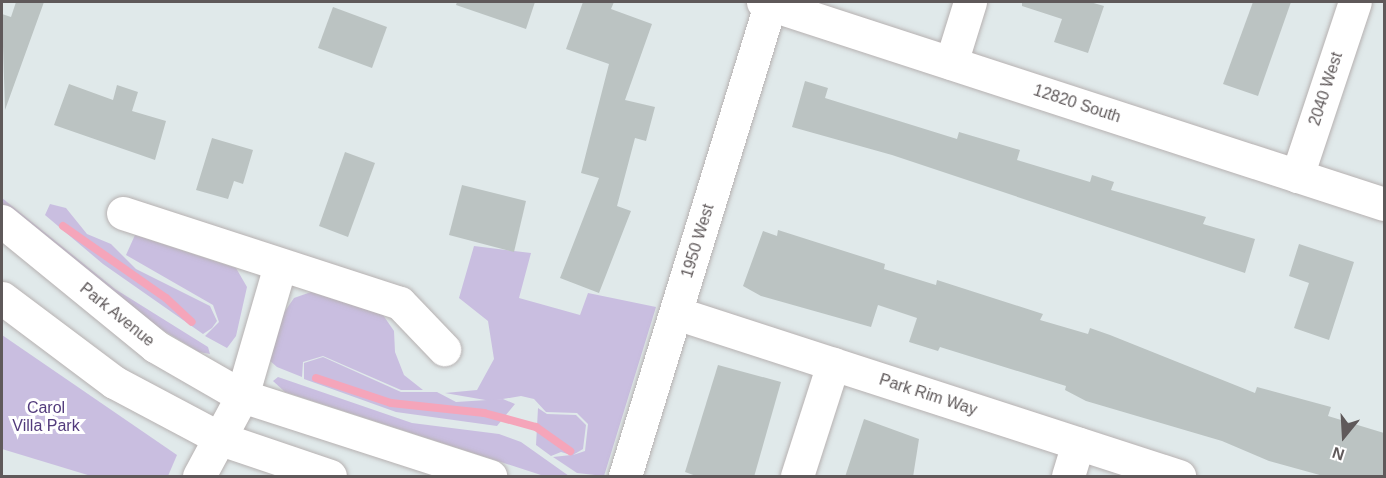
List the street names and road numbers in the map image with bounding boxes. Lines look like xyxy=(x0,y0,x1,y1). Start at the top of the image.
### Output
street label: 2040 West xyxy=(1305,50,1347,128)
street label: 12820 South xyxy=(1031,81,1123,127)
street label: 1950 West xyxy=(678,202,718,280)
street label: Park Avenue xyxy=(75,279,159,351)
street label: Park Rim Way xyxy=(877,370,979,420)

